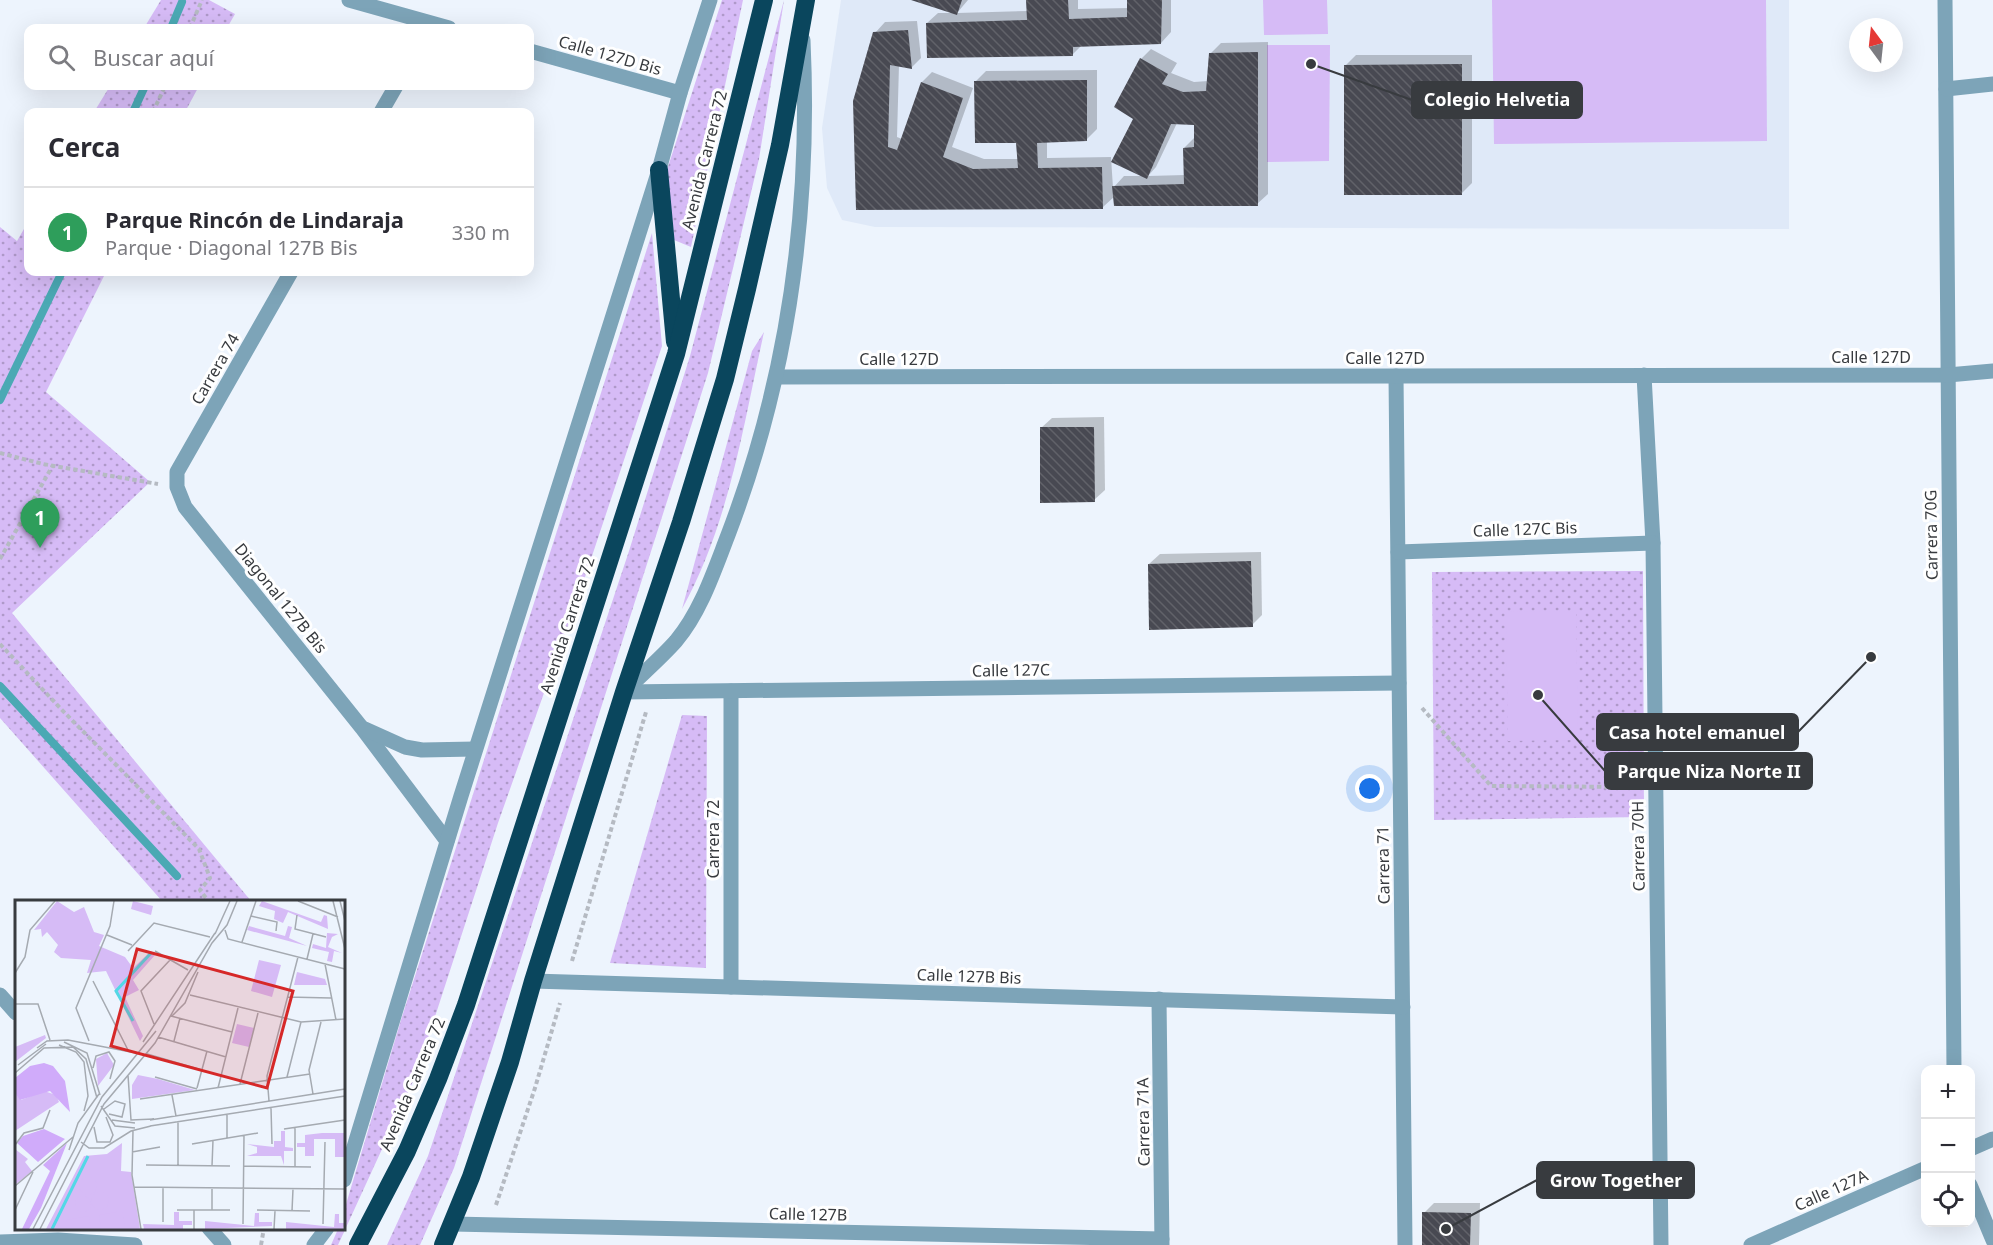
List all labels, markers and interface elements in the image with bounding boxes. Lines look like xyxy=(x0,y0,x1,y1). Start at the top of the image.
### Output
north arrow xyxy=(1849,18,1903,72)
search box xyxy=(24,24,534,90)
street label: Calle 127D Bis xyxy=(556,30,664,80)
icon: search xyxy=(45,41,78,74)
text: Buscar aquí xyxy=(93,42,214,72)
callout: Colegio Helvetia xyxy=(1412,82,1582,118)
text: Colegio Helvetia xyxy=(1424,87,1570,111)
street label: Avenida Carrera 72 xyxy=(676,88,732,232)
text: Cerca xyxy=(48,129,120,165)
text: Parque Rincón de Lindaraja xyxy=(105,204,404,234)
text: 1 xyxy=(62,219,73,246)
text: 330 m xyxy=(452,219,510,246)
text: Parque · Diagonal 127B Bis xyxy=(105,234,357,261)
street label: Carrera 74 xyxy=(186,329,244,409)
street label: Calle 127D xyxy=(1831,346,1911,368)
street label: Calle 127D xyxy=(1345,347,1425,369)
street label: Calle 127D xyxy=(859,348,939,370)
street label: Carrera 70G xyxy=(1919,490,1943,580)
pin: 1 xyxy=(20,498,60,548)
street label: Calle 127C Bis xyxy=(1472,516,1578,542)
street label: Diagonal 127B Bis xyxy=(230,538,332,658)
street label: Avenida Carrera 72 xyxy=(534,554,600,696)
street label: Calle 127C xyxy=(972,658,1050,682)
callout: Casa hotel emanuel xyxy=(1597,714,1798,750)
text: Casa hotel emanuel xyxy=(1609,720,1785,744)
callout: Parque Niza Norte II xyxy=(1605,753,1812,789)
text: Parque Niza Norte II xyxy=(1617,759,1801,783)
your location xyxy=(1355,774,1384,803)
street label: Carrera 72 xyxy=(702,800,724,878)
street label: Carrera 70H xyxy=(1626,801,1650,891)
street label: Carrera 71 xyxy=(1371,825,1395,905)
inset map xyxy=(15,900,345,1230)
street label: Calle 127B Bis xyxy=(916,963,1022,989)
street label: Avenida Carrera 72 xyxy=(374,1014,450,1154)
map controls xyxy=(1921,1065,1975,1227)
button: + xyxy=(1921,1065,1975,1119)
street label: Carrera 71A xyxy=(1131,1077,1155,1167)
button: − xyxy=(1921,1119,1975,1173)
callout: Grow Together xyxy=(1537,1162,1694,1198)
street label: Calle 127A xyxy=(1791,1164,1872,1216)
text: Grow Together xyxy=(1550,1168,1682,1192)
button: locate xyxy=(1921,1173,1975,1227)
street label: Calle 127B xyxy=(769,1202,847,1226)

